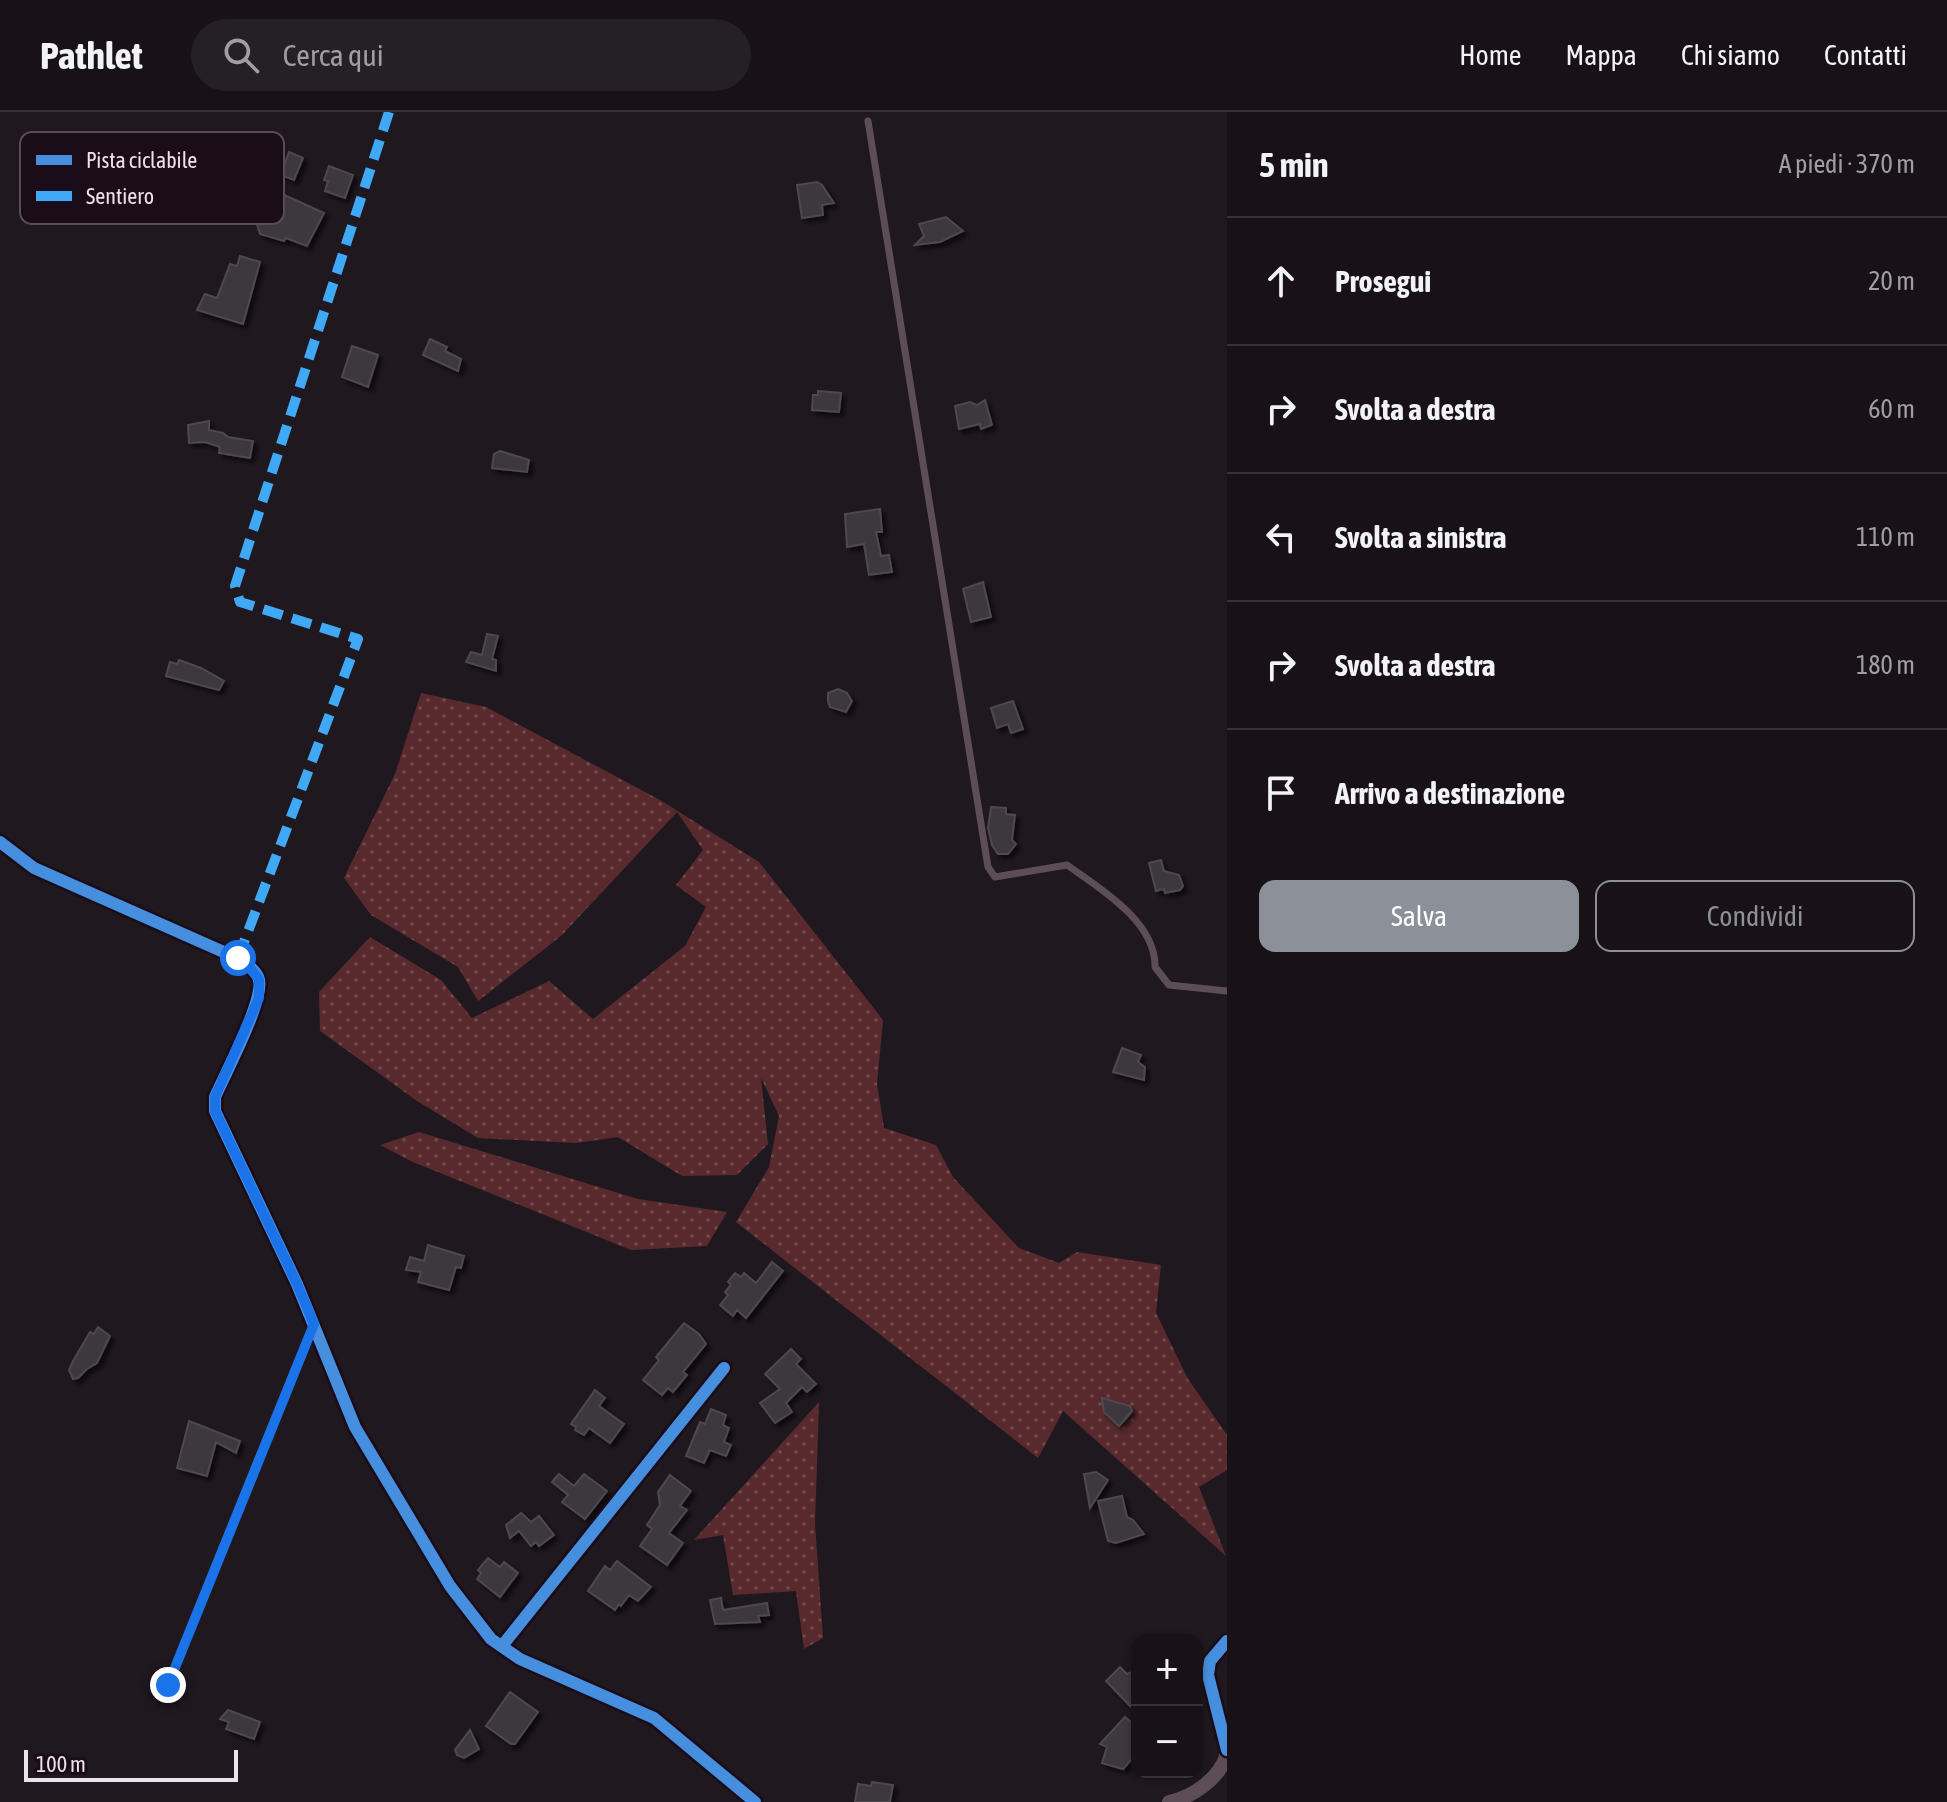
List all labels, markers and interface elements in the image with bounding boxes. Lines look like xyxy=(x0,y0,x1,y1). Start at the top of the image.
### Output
search box xyxy=(191,19,751,91)
icon: search xyxy=(219,33,263,77)
text: Pathlet xyxy=(40,34,143,77)
text: Cerca qui xyxy=(283,38,384,72)
text: Home xyxy=(1459,39,1522,71)
text: Mappa xyxy=(1566,39,1637,71)
text: Chi siamo xyxy=(1681,39,1780,71)
text: Contatti xyxy=(1824,39,1907,71)
legend xyxy=(20,132,284,224)
text: 5 min xyxy=(1259,145,1328,184)
text: Pista ciclabile xyxy=(86,147,197,173)
text: A piedi · 370 m xyxy=(1779,149,1915,179)
text: Sentiero xyxy=(86,183,154,209)
icon: ahead xyxy=(1259,259,1303,303)
text: Prosegui xyxy=(1335,264,1431,298)
text: 20 m xyxy=(1868,266,1915,296)
icon: right xyxy=(1259,387,1303,431)
text: Svolta a destra xyxy=(1335,392,1495,426)
text: 60 m xyxy=(1868,394,1915,424)
icon: left xyxy=(1259,515,1303,559)
text: Svolta a sinistra xyxy=(1335,520,1507,554)
text: 110 m xyxy=(1856,522,1915,552)
icon: right xyxy=(1259,643,1303,687)
text: Svolta a destra xyxy=(1335,648,1495,682)
text: 180 m xyxy=(1856,650,1915,680)
icon: arrive xyxy=(1259,771,1303,815)
text: Arrivo a destinazione xyxy=(1335,776,1565,810)
button: Salva xyxy=(1259,880,1579,952)
button: Condividi xyxy=(1595,880,1915,952)
route start xyxy=(220,940,256,976)
map controls xyxy=(1131,1634,1203,1778)
button: + xyxy=(1131,1634,1203,1706)
route end xyxy=(150,1667,186,1703)
button: − xyxy=(1131,1706,1203,1778)
scale bar xyxy=(24,1746,238,1782)
text: 100 m xyxy=(36,1751,86,1777)

